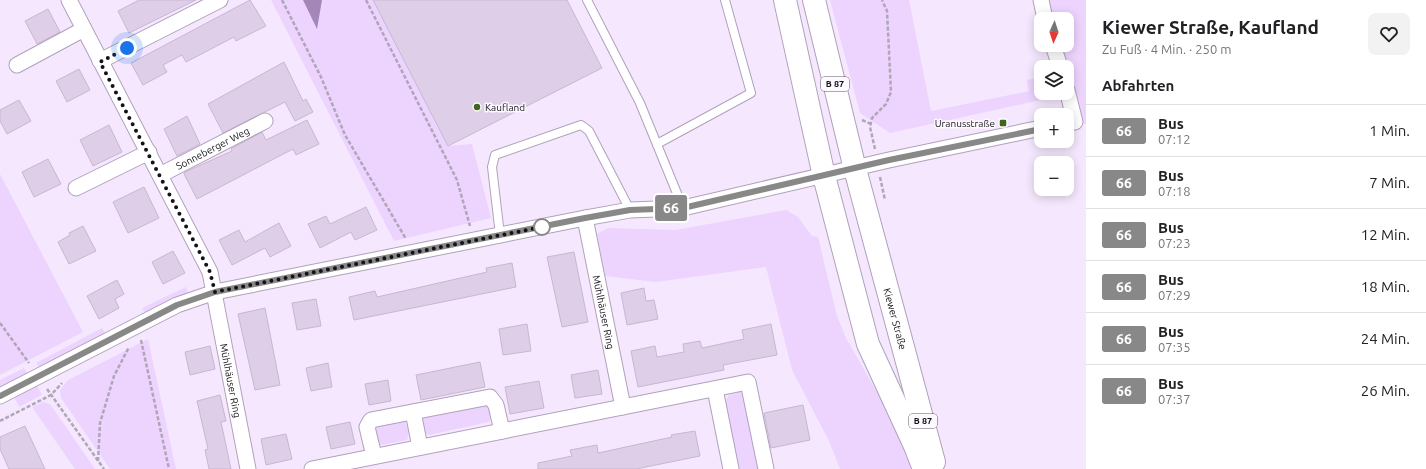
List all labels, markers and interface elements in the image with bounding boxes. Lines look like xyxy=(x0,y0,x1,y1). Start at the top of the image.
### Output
north arrow xyxy=(1034,12,1074,52)
map controls xyxy=(1034,12,1074,196)
button: heart xyxy=(1368,13,1410,55)
text: Kiewer Straße, Kaufland xyxy=(1102,16,1319,38)
your location xyxy=(117,38,137,58)
text: Zu Fuß · 4 Min. · 250 m xyxy=(1102,42,1231,56)
button: layers xyxy=(1034,60,1074,100)
road number: B 87 xyxy=(821,77,849,91)
text: Abfahrten xyxy=(1102,77,1174,94)
marker: Kaufland xyxy=(472,102,482,112)
place label: Kaufland xyxy=(485,102,525,113)
button: + xyxy=(1034,108,1074,148)
text: Bus xyxy=(1158,115,1184,132)
place label: Uranusstraße xyxy=(935,118,995,129)
marker: Uranusstraße xyxy=(998,118,1008,128)
text: 1 Min. xyxy=(1369,122,1410,139)
text: 66 xyxy=(1116,123,1132,139)
street label: Sonneberger Weg xyxy=(174,125,251,171)
text: 07:12 xyxy=(1158,132,1191,146)
button: − xyxy=(1034,156,1074,196)
text: Bus xyxy=(1158,167,1184,184)
text: 7 Min. xyxy=(1369,174,1410,191)
text: 66 xyxy=(1116,175,1132,191)
text: 07:18 xyxy=(1158,184,1191,198)
line badge: 66 xyxy=(653,195,689,221)
text: 66 xyxy=(663,200,679,216)
unlabelled marker xyxy=(533,218,551,236)
text: Bus xyxy=(1158,219,1184,236)
text: 12 Min. xyxy=(1361,226,1410,243)
text: 66 xyxy=(1116,227,1132,243)
text: 07:23 xyxy=(1158,236,1191,250)
text: Bus xyxy=(1158,271,1184,288)
street label: Mühlhäuser Ring xyxy=(591,274,617,350)
text: 18 Min. xyxy=(1361,278,1410,295)
text: 66 xyxy=(1116,279,1132,295)
street label: Kiewer Straße xyxy=(882,287,909,351)
text: 07:29 xyxy=(1158,288,1191,302)
text: Bus xyxy=(1158,323,1184,340)
text: 24 Min. xyxy=(1361,330,1410,347)
text: 66 xyxy=(1116,331,1132,347)
text: 07:35 xyxy=(1158,340,1191,354)
street label: Mühlhäuser Ring xyxy=(218,343,244,419)
text: Bus xyxy=(1158,375,1184,392)
text: 26 Min. xyxy=(1361,382,1410,399)
text: 66 xyxy=(1116,383,1132,399)
text: 07:37 xyxy=(1158,392,1191,406)
road number: B 87 xyxy=(909,414,937,428)

